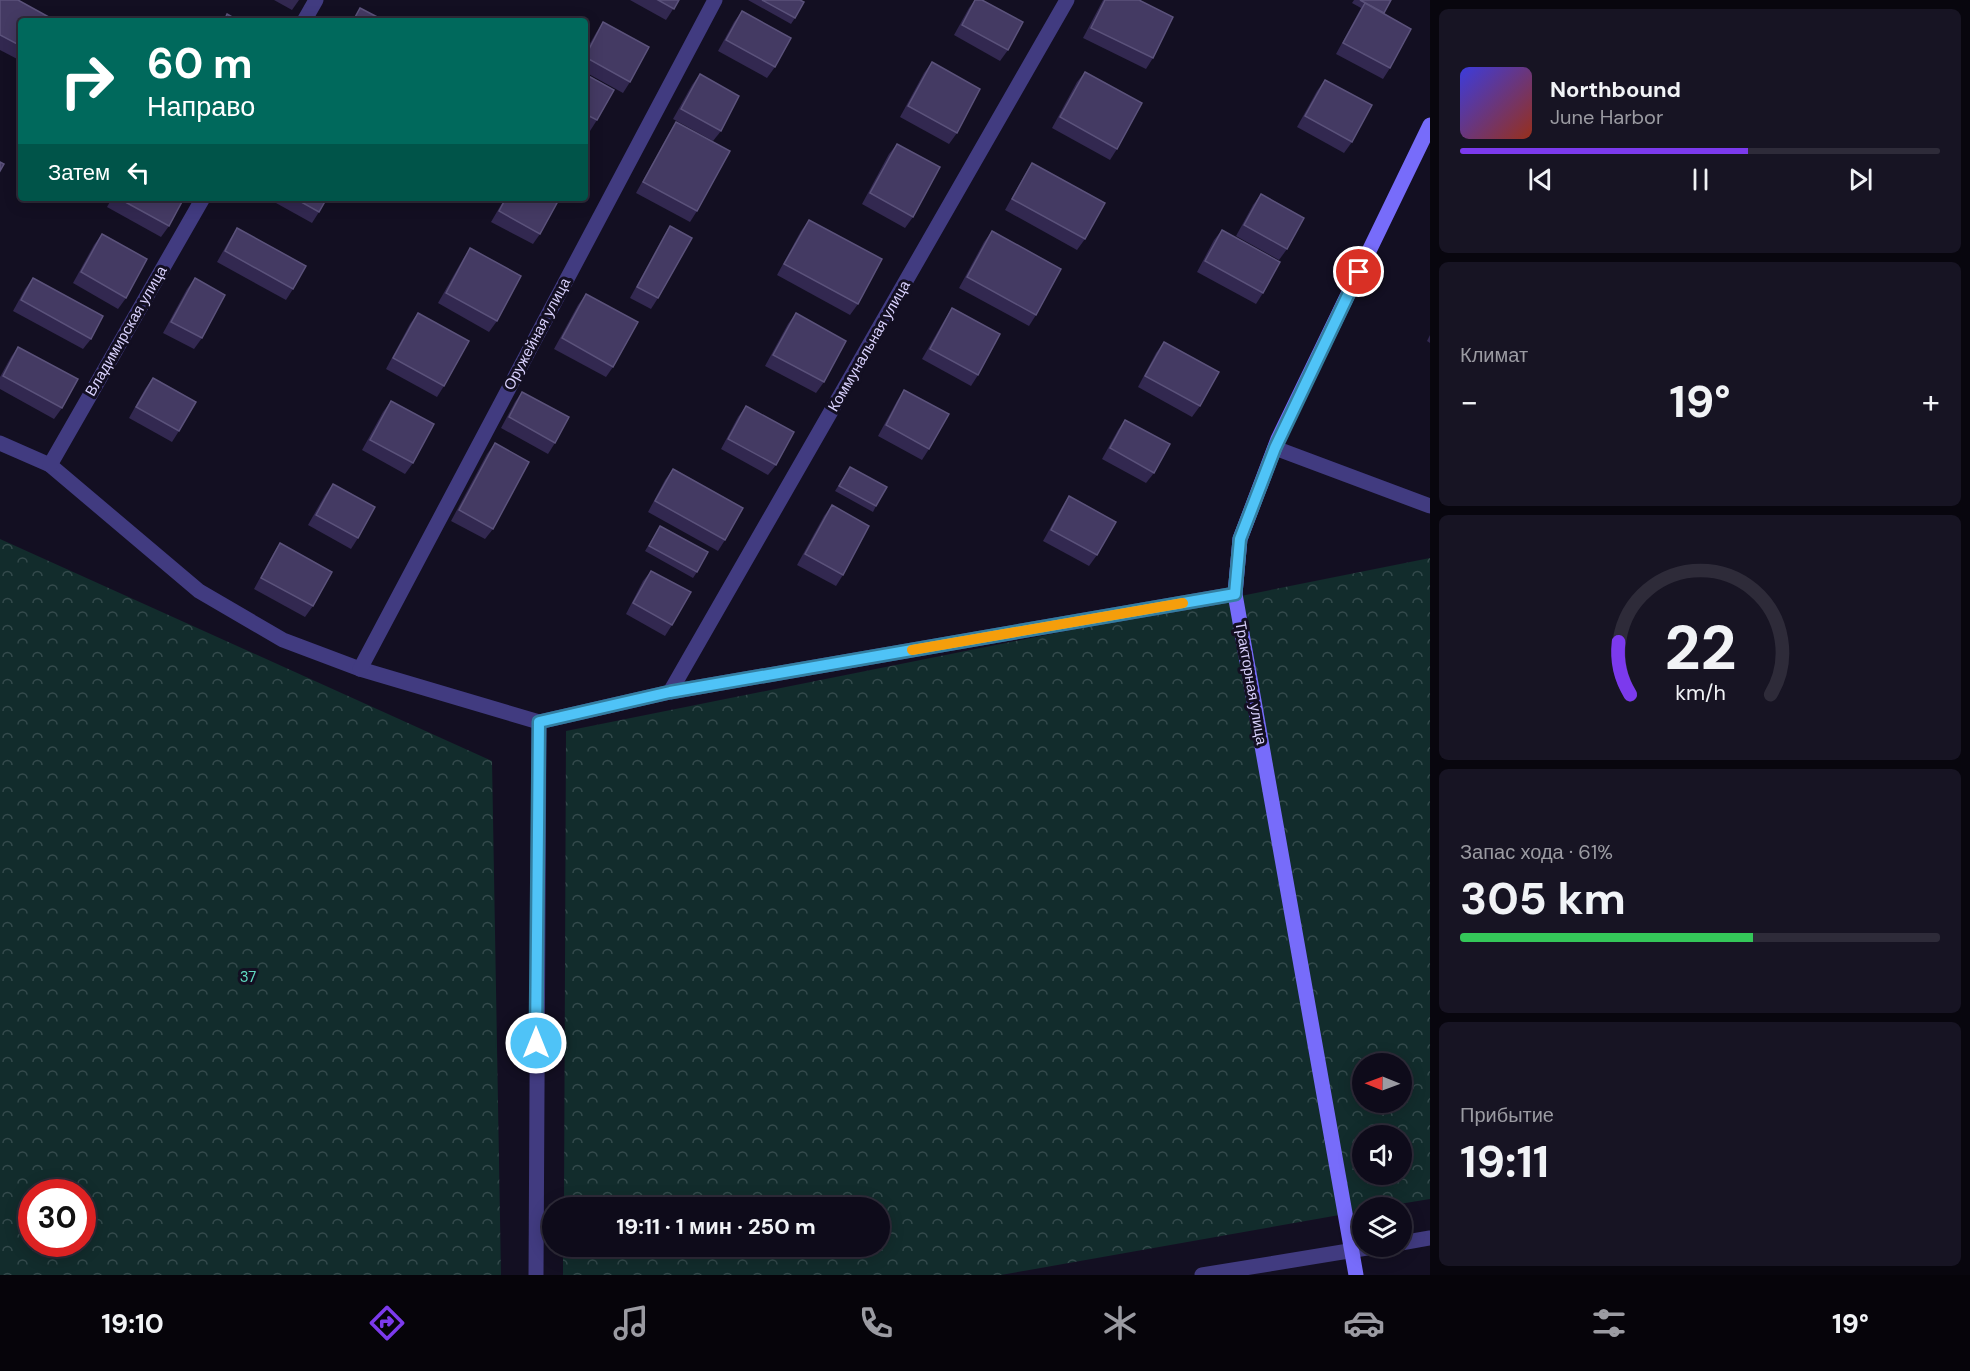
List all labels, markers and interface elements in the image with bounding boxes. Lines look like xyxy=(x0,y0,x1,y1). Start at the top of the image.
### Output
text: 60 m xyxy=(147,36,253,91)
icon: right xyxy=(48,42,126,120)
text: Northbound xyxy=(1550,75,1681,104)
text: Направо xyxy=(147,89,255,124)
text: June Harbor xyxy=(1550,104,1663,130)
icon: left xyxy=(122,156,155,189)
text: Затем xyxy=(48,158,110,187)
icon: previous xyxy=(1524,163,1557,196)
icon: pause xyxy=(1684,163,1717,196)
icon: next xyxy=(1844,163,1877,196)
pin xyxy=(1333,246,1384,297)
icon: arrive xyxy=(1342,255,1375,288)
street label: Владимирская улица xyxy=(80,262,172,400)
street label: Оружейная улица xyxy=(499,274,575,394)
street label: Коммунальная улица xyxy=(823,276,915,415)
text: Климат xyxy=(1460,342,1528,368)
text: 19° xyxy=(1669,372,1731,431)
text: − xyxy=(1460,380,1478,423)
text: + xyxy=(1922,380,1940,423)
text: 22 xyxy=(1664,607,1736,688)
street label: Тракторная улица xyxy=(1230,620,1272,747)
text: km/h xyxy=(1675,679,1725,707)
text: Запас хода · 61% xyxy=(1460,839,1613,865)
text: 305 km xyxy=(1460,869,1626,928)
park label: 37 xyxy=(240,967,256,987)
position arrow xyxy=(504,1011,568,1075)
north arrow xyxy=(1352,1053,1412,1113)
map controls xyxy=(1352,1053,1412,1257)
text: Прибытие xyxy=(1460,1102,1554,1128)
button: sound xyxy=(1352,1125,1412,1185)
text: 19:11 xyxy=(1460,1132,1549,1191)
speed limit sign: 30 xyxy=(18,1179,96,1257)
button: layers xyxy=(1352,1197,1412,1257)
text: 19:11 · 1 мин · 250 m xyxy=(616,1212,816,1241)
icon: directions xyxy=(366,1302,408,1344)
icon: music xyxy=(610,1302,652,1344)
icon: phone xyxy=(855,1302,897,1344)
icon: climate xyxy=(1099,1302,1141,1344)
icon: car xyxy=(1343,1302,1385,1344)
icon: filters xyxy=(1588,1302,1630,1344)
text: 19:10 xyxy=(101,1306,164,1341)
text: 19° xyxy=(1832,1306,1869,1341)

